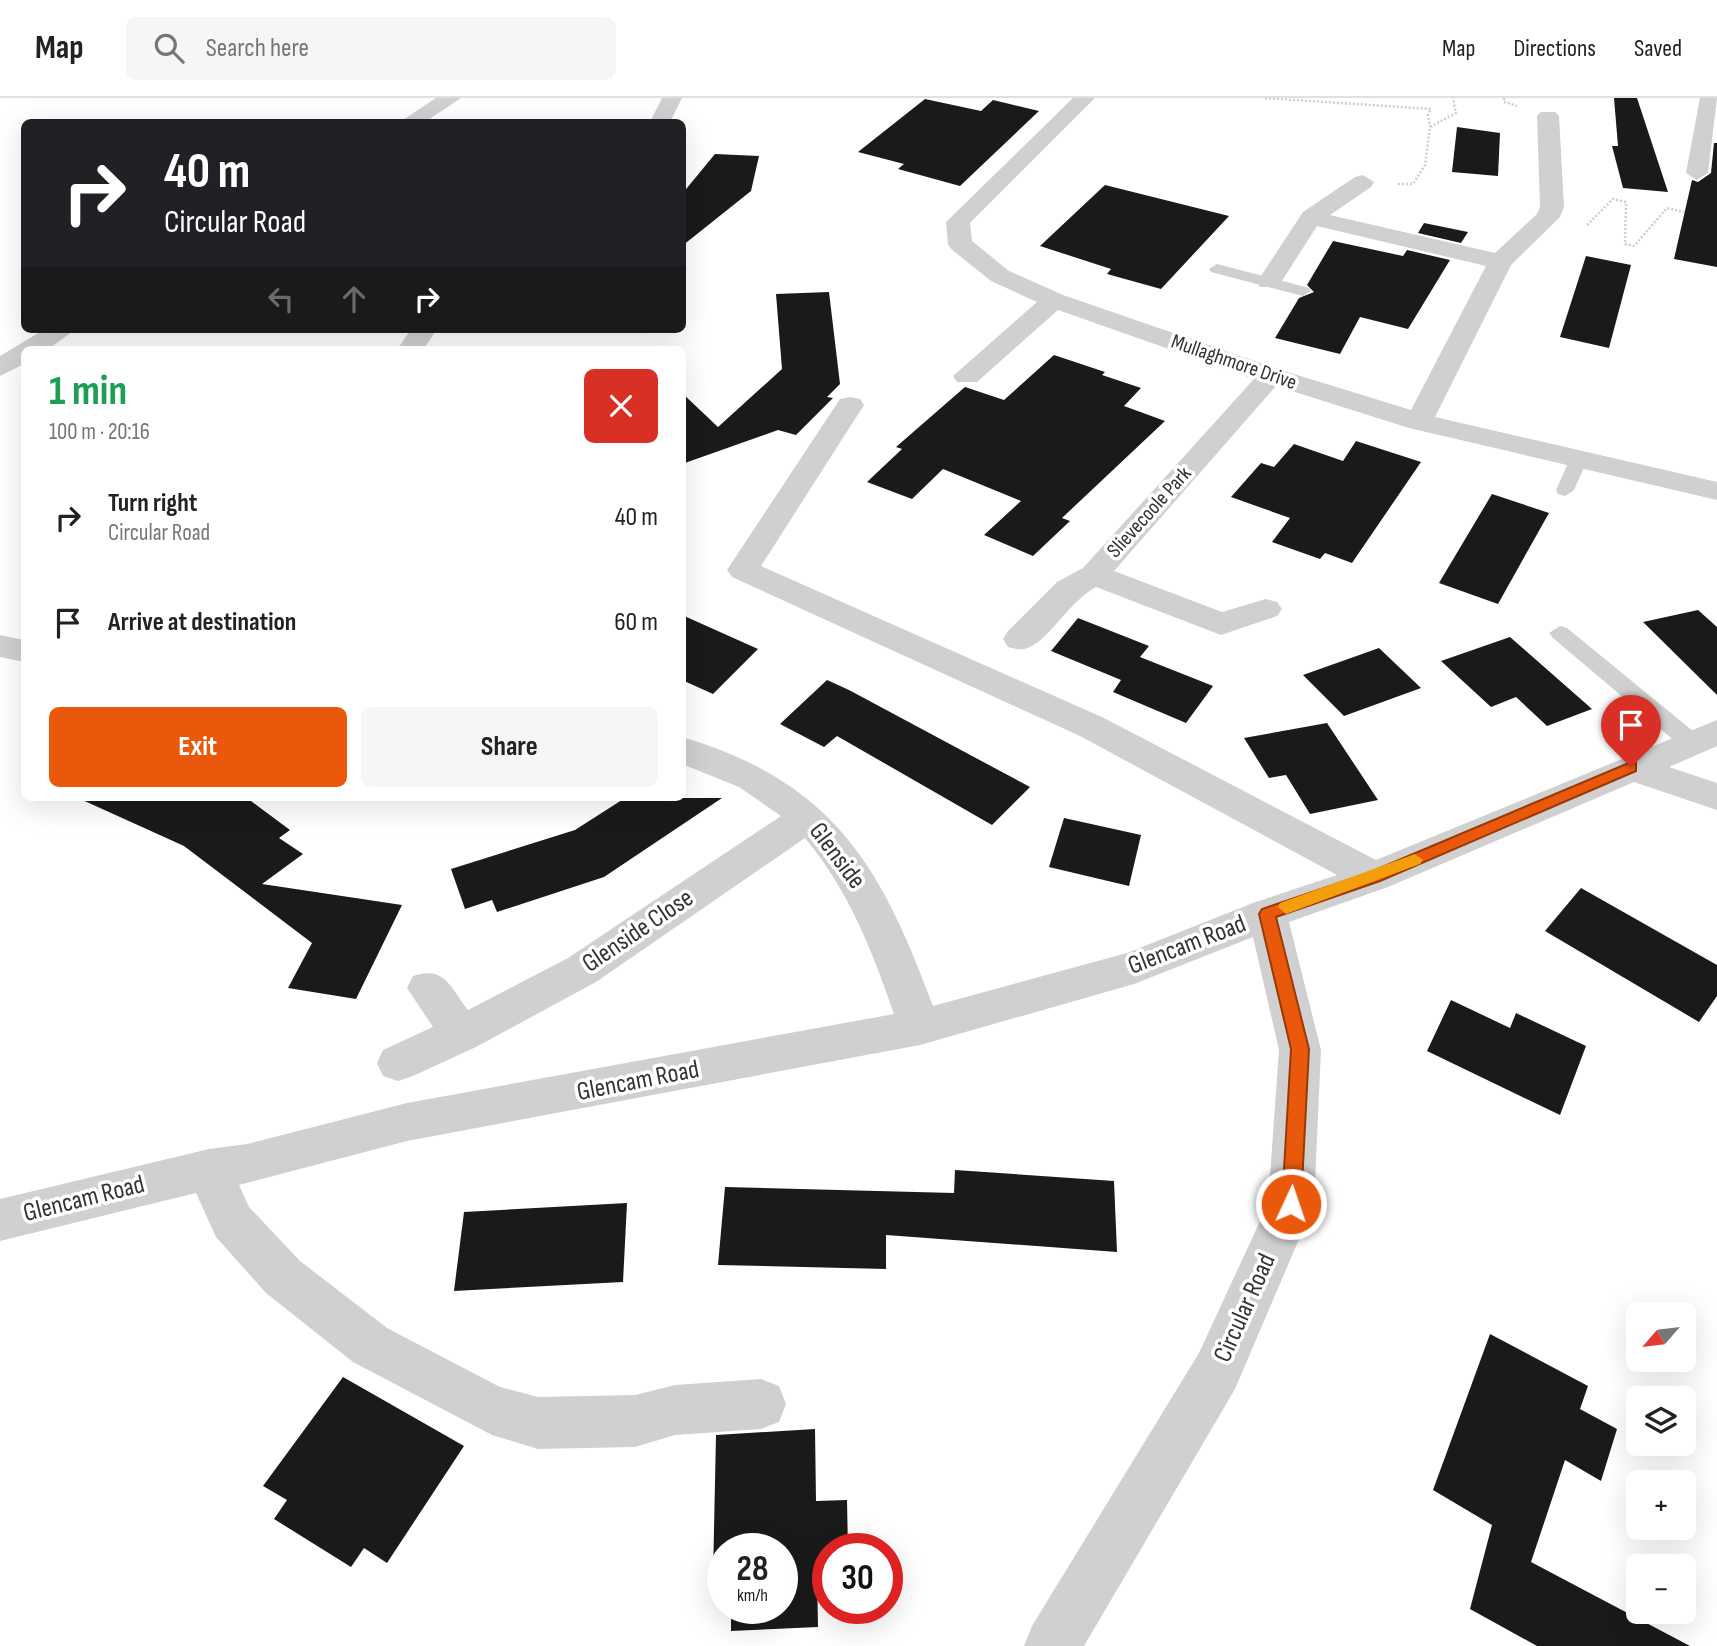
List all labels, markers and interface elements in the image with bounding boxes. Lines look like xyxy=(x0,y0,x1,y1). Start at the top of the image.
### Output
search box xyxy=(126,17,616,80)
text: Map xyxy=(35,28,84,68)
icon: search xyxy=(150,29,188,67)
text: Search here xyxy=(206,33,309,64)
text: Map xyxy=(1442,34,1475,63)
text: Directions xyxy=(1513,34,1596,63)
text: Saved xyxy=(1634,34,1682,63)
text: 40 m xyxy=(164,143,250,202)
icon: right xyxy=(49,147,140,238)
text: Circular Road xyxy=(164,203,306,242)
icon: left xyxy=(262,280,300,318)
icon: ahead xyxy=(335,280,373,318)
icon: right xyxy=(408,280,446,318)
street label: Mullaghmore Drive xyxy=(1168,329,1300,395)
text: 1 min xyxy=(49,366,127,417)
button: close xyxy=(584,369,658,443)
text: 100 m · 20:16 xyxy=(49,418,150,446)
street label: Slievecoole Park xyxy=(1102,461,1196,563)
text: Turn right xyxy=(108,488,197,519)
icon: right xyxy=(49,499,87,537)
text: 40 m xyxy=(615,502,658,533)
text: Circular Road xyxy=(108,519,210,547)
icon: arrive xyxy=(49,604,87,642)
text: Arrive at destination xyxy=(108,607,296,638)
text: 60 m xyxy=(614,607,658,638)
pin xyxy=(1601,695,1661,767)
icon: arrive xyxy=(1612,706,1650,744)
button: Exit xyxy=(49,707,347,787)
button: Share xyxy=(361,707,658,787)
street label: Glenside xyxy=(802,817,872,895)
street label: Glenside Close xyxy=(577,883,699,979)
street label: Glencam Road xyxy=(1124,908,1250,982)
street label: Glencam Road xyxy=(574,1054,702,1108)
position arrow xyxy=(1254,1167,1328,1241)
street label: Glencam Road xyxy=(20,1169,148,1229)
street label: Circular Road xyxy=(1207,1249,1283,1367)
north arrow xyxy=(1626,1302,1696,1372)
map controls xyxy=(1626,1302,1696,1624)
button: layers xyxy=(1626,1386,1696,1456)
button: + xyxy=(1626,1470,1696,1540)
speed limit sign: 30 xyxy=(812,1533,903,1624)
text: 28 xyxy=(737,1548,768,1591)
button: − xyxy=(1626,1554,1696,1624)
text: km/h xyxy=(737,1585,768,1606)

